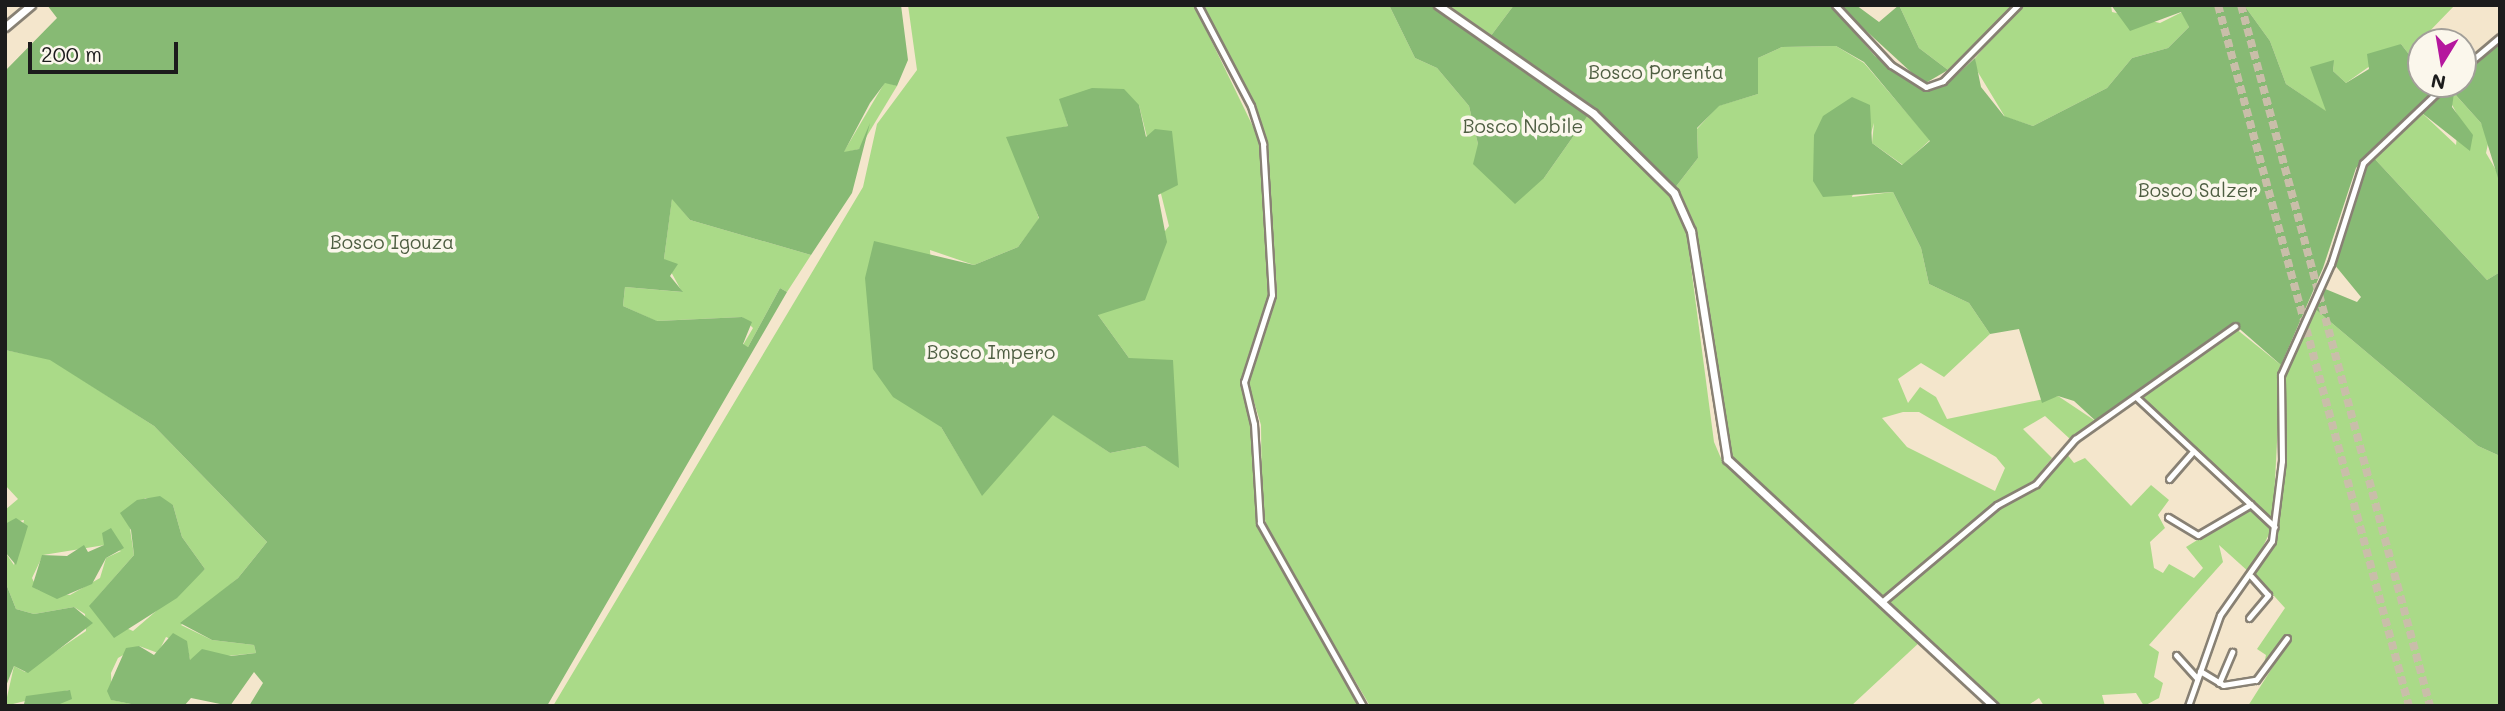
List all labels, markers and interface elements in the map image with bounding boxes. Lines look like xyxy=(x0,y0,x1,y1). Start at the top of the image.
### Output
scale bar xyxy=(32,28,182,72)
north arrow xyxy=(2407,28,2477,98)
text: 200 m xyxy=(41,40,102,67)
park label: Bosco Porenta xyxy=(1588,61,1724,83)
text: N xyxy=(2429,68,2448,96)
park label: Bosco Nobile xyxy=(1463,115,1583,137)
park label: Bosco Salzer xyxy=(2138,179,2258,201)
park label: Bosco Igouza xyxy=(330,231,454,253)
park label: Bosco Impero xyxy=(927,341,1055,363)

